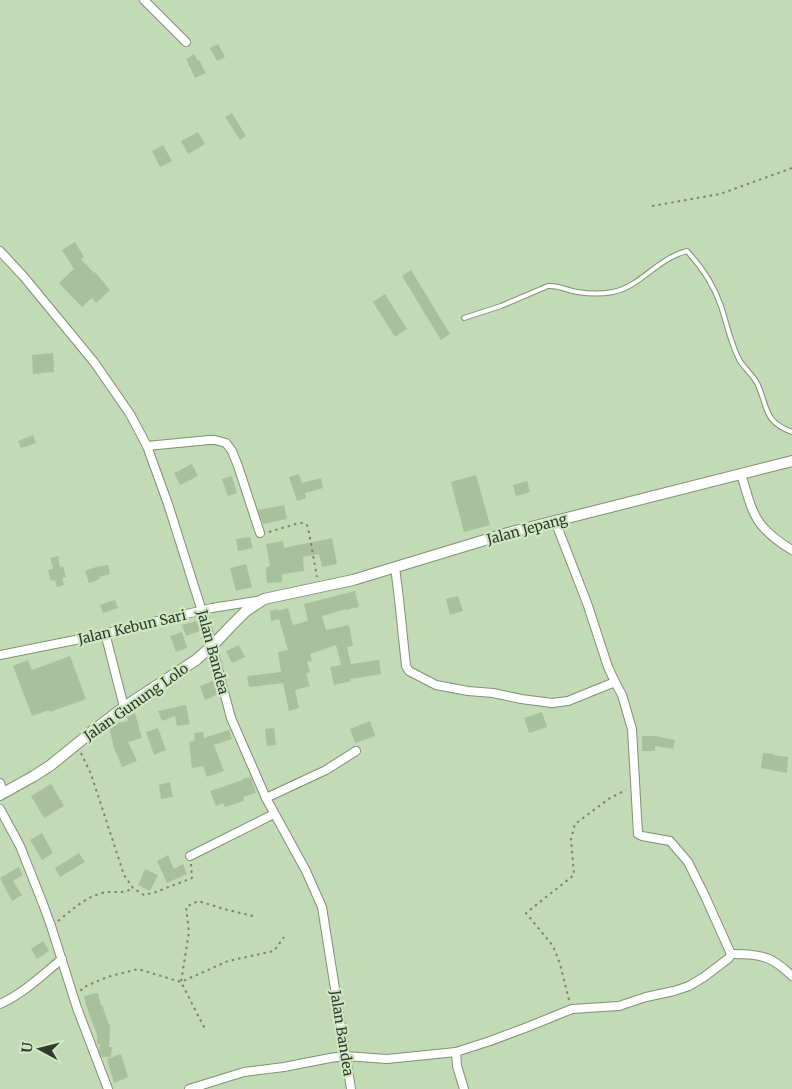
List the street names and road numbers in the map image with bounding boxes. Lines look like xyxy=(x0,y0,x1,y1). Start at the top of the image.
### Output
street label: Jalan Jepang xyxy=(484,509,570,549)
street label: Jalan Kebun Sari xyxy=(75,606,188,648)
street label: Jalan Bandea xyxy=(193,607,233,697)
street label: Jalan Gunung Lolo xyxy=(79,659,192,745)
street label: Jalan Bandea xyxy=(326,988,358,1078)

